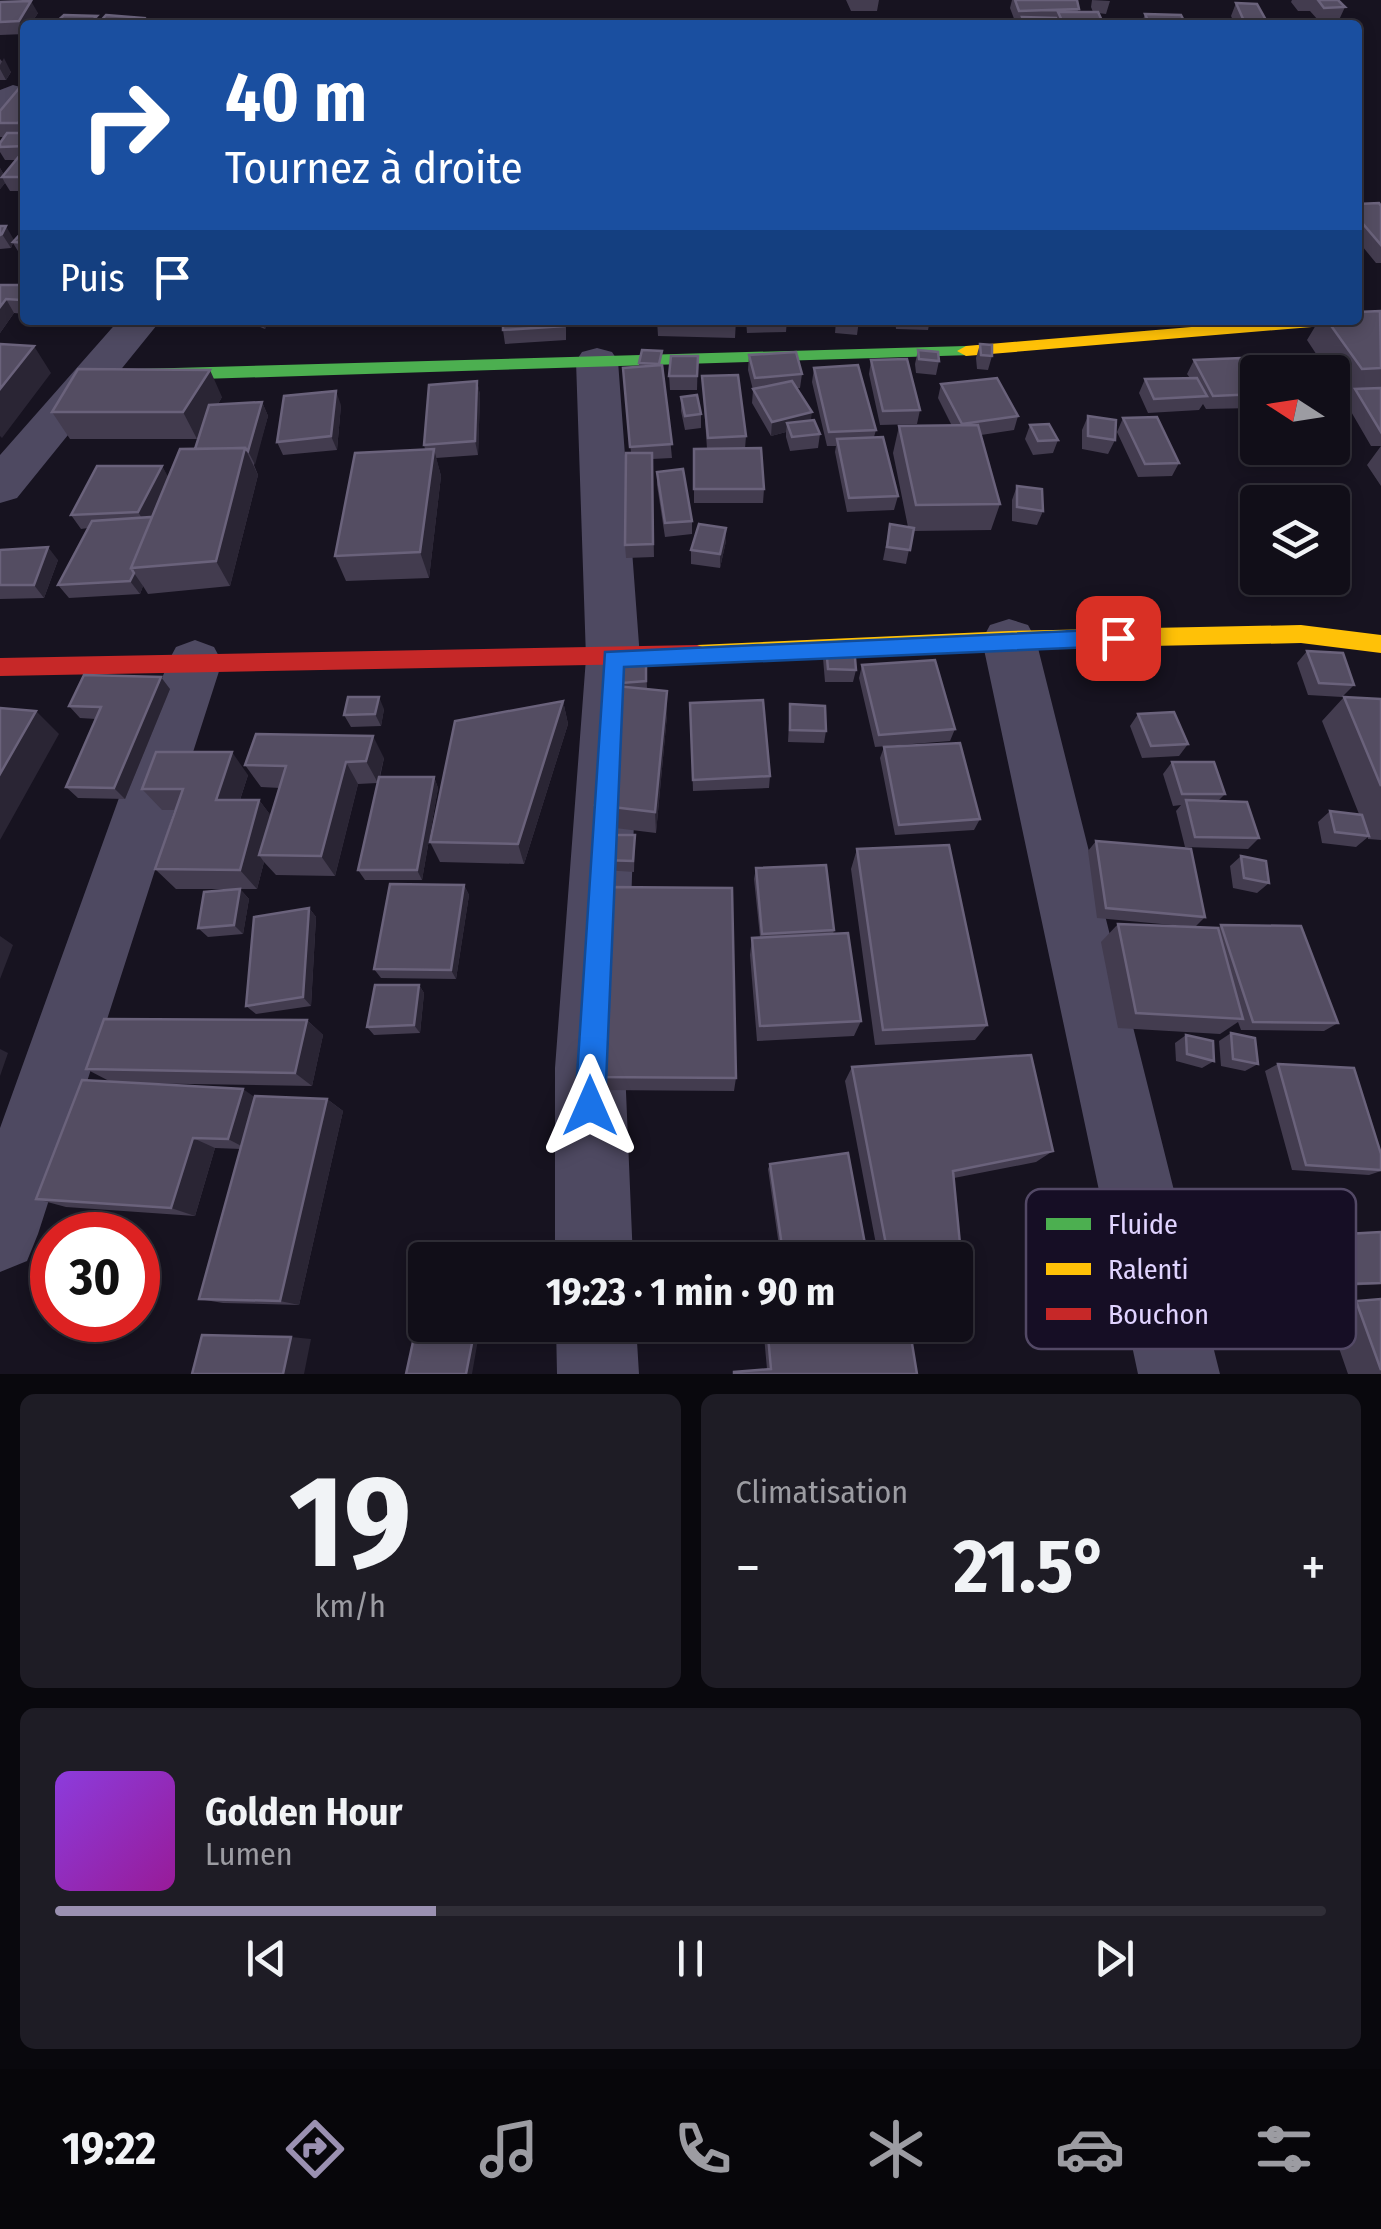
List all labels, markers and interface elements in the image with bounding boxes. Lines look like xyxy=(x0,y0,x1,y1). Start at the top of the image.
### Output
text: 40 m xyxy=(225,56,367,140)
icon: right xyxy=(60,60,190,190)
text: Tournez à droite xyxy=(225,141,523,195)
icon: arrive xyxy=(145,250,200,305)
text: Puis xyxy=(60,255,125,301)
north arrow xyxy=(1240,355,1350,465)
map controls xyxy=(1240,355,1350,595)
button: layers xyxy=(1240,485,1350,595)
pin xyxy=(1076,596,1161,681)
icon: arrive xyxy=(1091,611,1146,666)
position arrow xyxy=(538,1054,642,1158)
legend xyxy=(1026,1189,1356,1349)
text: Fluide xyxy=(1108,1208,1178,1241)
speed limit sign: 30 xyxy=(30,1212,160,1342)
text: Ralenti xyxy=(1108,1253,1188,1286)
text: 19:23 · 1 min · 90 m xyxy=(546,1269,835,1315)
text: Bouchon xyxy=(1108,1298,1209,1331)
text: 19 xyxy=(289,1444,411,1600)
text: Climatisation xyxy=(736,1473,908,1511)
text: 21.5° xyxy=(954,1522,1108,1612)
text: − xyxy=(736,1535,760,1601)
text: + xyxy=(1301,1535,1326,1601)
text: km/h xyxy=(315,1587,386,1625)
text: Golden Hour xyxy=(205,1789,403,1835)
text: Lumen xyxy=(205,1835,293,1873)
icon: previous xyxy=(239,1931,294,1986)
icon: pause xyxy=(663,1931,718,1986)
icon: next xyxy=(1087,1931,1142,1986)
icon: directions xyxy=(280,2114,350,2184)
icon: music xyxy=(474,2114,544,2184)
icon: phone xyxy=(668,2114,738,2184)
icon: climate xyxy=(861,2114,931,2184)
icon: car xyxy=(1055,2114,1125,2184)
icon: filters xyxy=(1249,2114,1319,2184)
text: 19:22 xyxy=(62,2122,156,2176)

